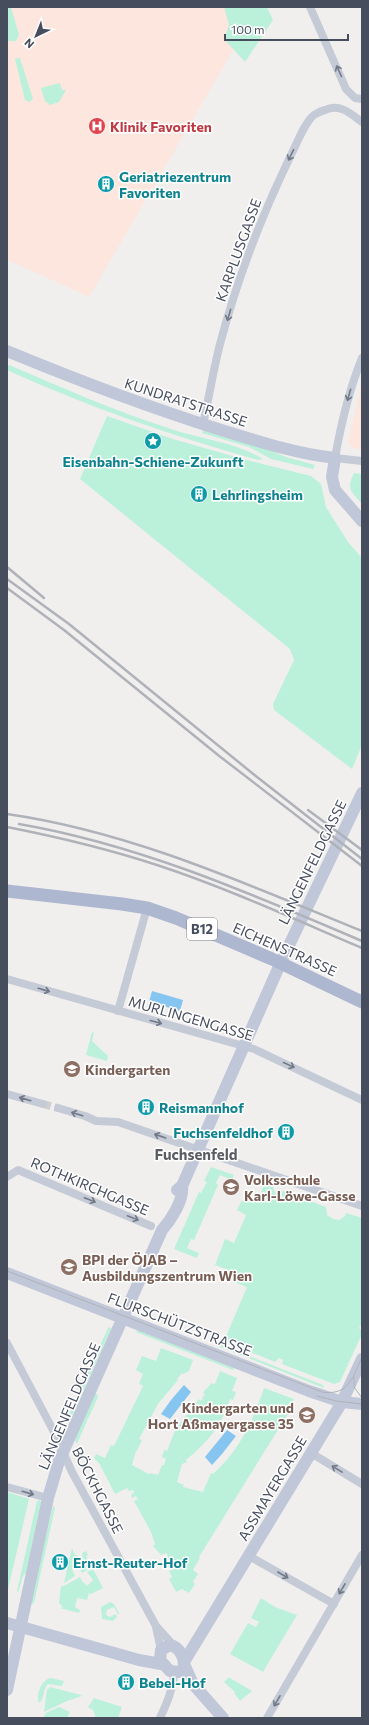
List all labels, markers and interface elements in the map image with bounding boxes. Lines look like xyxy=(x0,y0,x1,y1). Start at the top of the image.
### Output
north arrow xyxy=(16,16,56,56)
scale bar xyxy=(225,16,348,42)
text: 100 m xyxy=(231,22,265,36)
text: N xyxy=(21,36,36,51)
one-way arrow xyxy=(335,66,342,78)
hospital icon: Klinik Favoriten xyxy=(87,116,107,136)
place label: Klinik Favoriten xyxy=(110,118,212,135)
one-way arrow xyxy=(287,149,294,161)
place label: Geriatriezentrum Favoriten xyxy=(119,168,231,201)
building icon: Geriatriezentrum Favoriten xyxy=(96,174,116,194)
street label: KARPLUSGASSE xyxy=(212,196,264,304)
one-way arrow xyxy=(224,308,232,321)
street label: KUNDRATSTRASSE xyxy=(122,374,250,430)
one-way arrow xyxy=(345,388,352,401)
place icon: Eisenbahn-Schiene-Zukunft xyxy=(143,431,163,451)
place label: Eisenbahn-Schiene-Zukunft xyxy=(62,453,244,470)
building icon: Lehrlingsheim xyxy=(189,484,209,504)
place label: Lehrlingsheim xyxy=(212,486,303,503)
street label: LÄNGENFELDGASSE xyxy=(274,797,350,927)
road number: B12 xyxy=(187,918,217,940)
street label: EICHENSTRASSE xyxy=(230,918,340,980)
one-way arrow xyxy=(38,987,51,994)
street label: MURLINGENGASSE xyxy=(127,992,255,1044)
one-way arrow xyxy=(149,1018,162,1026)
school or university icon: Kindergarten xyxy=(62,1059,82,1079)
place label: Kindergarten xyxy=(85,1061,170,1078)
one-way arrow xyxy=(283,1062,295,1070)
one-way arrow xyxy=(19,1095,32,1102)
building icon: Reismannhof xyxy=(136,1097,156,1117)
place label: Reismannhof xyxy=(159,1099,244,1116)
one-way arrow xyxy=(72,1109,84,1117)
building icon: Fuchsenfeldhof xyxy=(276,1122,296,1142)
place label: Fuchsenfeldhof xyxy=(173,1124,273,1141)
one-way arrow xyxy=(154,1132,166,1140)
district label: Fuchsenfeld xyxy=(154,1145,238,1163)
street label: ROTHKIRCHGASSE xyxy=(28,1153,152,1219)
place label: Volksschule Karl-Löwe-Gasse xyxy=(244,1171,356,1204)
school or university icon: Volksschule Karl-Löwe-Gasse xyxy=(221,1177,241,1197)
one-way arrow xyxy=(83,1197,95,1205)
one-way arrow xyxy=(127,1215,139,1223)
place label: BPI der ÖJAB – Ausbildungszentrum Wien xyxy=(82,1251,252,1284)
school or university icon: BPI der ÖJAB – Ausbildungszentrum Wien xyxy=(59,1257,79,1277)
street label: FLURSCHÜTZSTRASSE xyxy=(105,1289,255,1359)
street label: LÄNGENFELDGASSE xyxy=(34,1340,104,1472)
place label: Kindergarten und Hort Aßmayergasse 35 xyxy=(148,1399,294,1432)
school or university icon: Kindergarten und Hort Aßmayergasse 35 xyxy=(297,1405,317,1425)
street label: ASSMAYERGASSE xyxy=(234,1433,310,1543)
street label: BÖCKHGASSE xyxy=(69,1444,127,1536)
one-way arrow xyxy=(331,1464,343,1472)
one-way arrow xyxy=(21,1490,34,1497)
building icon: Ernst-Reuter-Hof xyxy=(50,1552,70,1572)
place label: Ernst-Reuter-Hof xyxy=(73,1554,188,1571)
one-way arrow xyxy=(277,1571,289,1579)
one-way arrow xyxy=(338,1583,346,1595)
building icon: Bebel-Hof xyxy=(116,1672,136,1692)
place label: Bebel-Hof xyxy=(139,1674,206,1691)
one-way arrow xyxy=(273,1695,281,1707)

